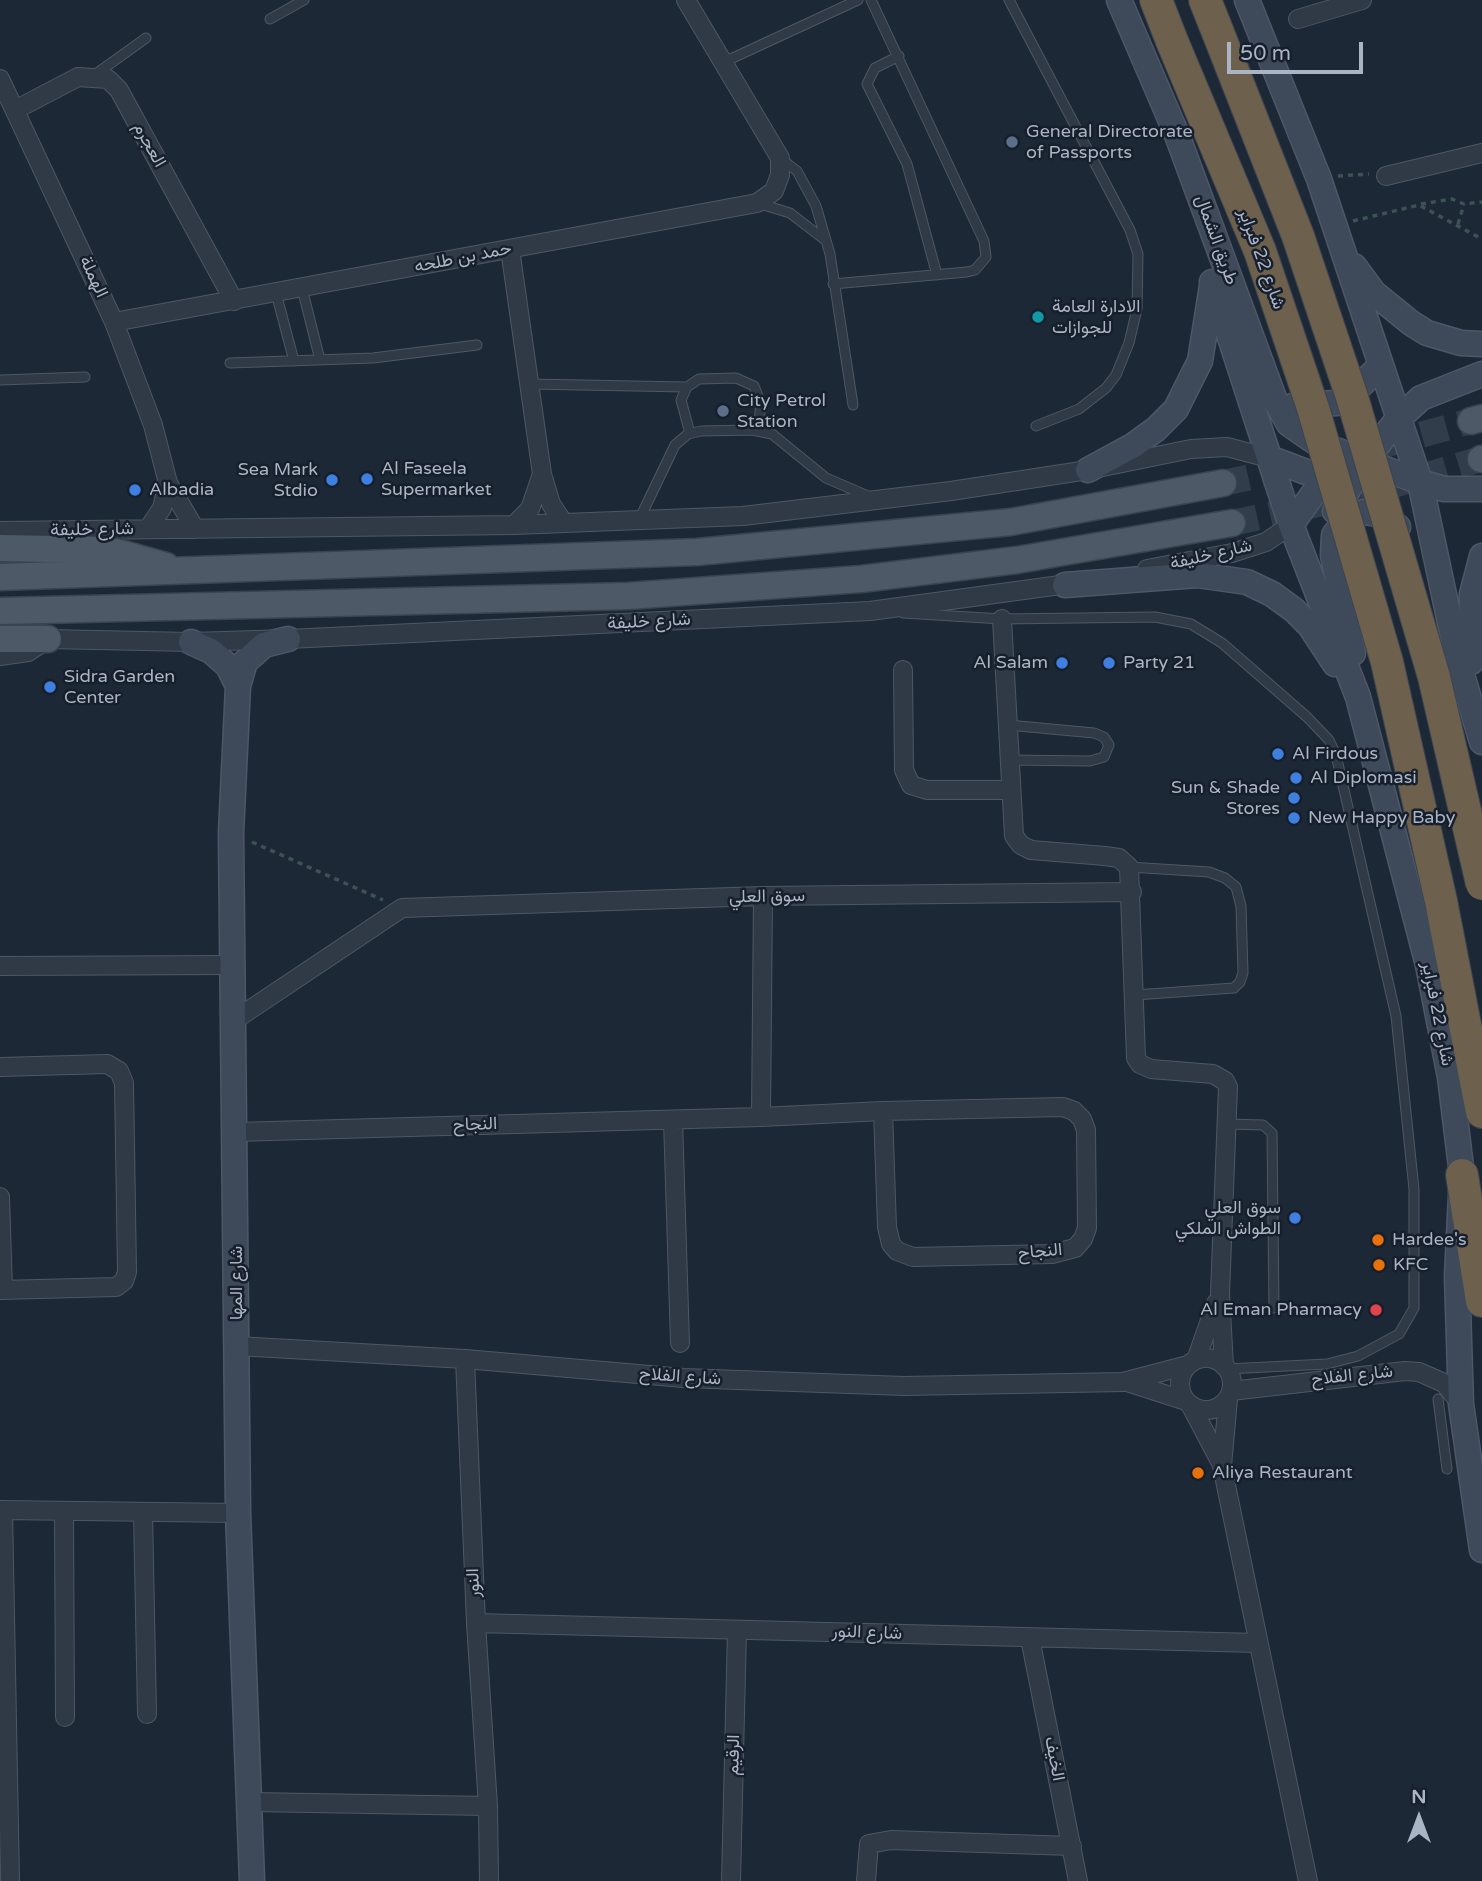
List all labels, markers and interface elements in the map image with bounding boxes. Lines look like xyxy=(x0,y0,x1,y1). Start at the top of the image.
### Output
scale bar xyxy=(1230,28,1366,72)
text: 50 m xyxy=(1240,41,1291,66)
street label: العجرم xyxy=(128,119,170,171)
place label: General Directorate of Passports xyxy=(1026,121,1193,164)
marker: General Directorate of Passports xyxy=(1004,134,1020,150)
street label: طريق الشمال xyxy=(1190,192,1242,288)
street label: شارع 22 فبراير xyxy=(1233,206,1289,312)
street label: حمد بن طلحه xyxy=(413,238,513,278)
street label: الهملة xyxy=(74,253,112,301)
place label: الادارة العامة للجوازات xyxy=(1052,296,1140,338)
marker: الادارة العامة للجوازات xyxy=(1030,309,1046,325)
place label: City Petrol Station xyxy=(737,390,826,432)
marker: City Petrol Station xyxy=(715,403,731,419)
place label: Al Faseela Supermarket xyxy=(381,458,492,500)
place label: Sea Mark Stdio xyxy=(238,459,318,502)
marker: Al Faseela Supermarket xyxy=(359,471,375,487)
marker: Sea Mark Stdio xyxy=(324,472,340,488)
place label: Albadia xyxy=(149,479,214,501)
marker: Albadia xyxy=(127,482,143,498)
street label: شارع خليفة xyxy=(50,518,134,542)
street label: شارع خليفة xyxy=(1168,535,1254,575)
street label: شارع خليفة xyxy=(607,609,691,635)
place label: Al Salam xyxy=(973,652,1048,674)
place label: Party 21 xyxy=(1123,652,1195,674)
marker: Al Salam xyxy=(1054,655,1070,671)
marker: Party 21 xyxy=(1101,655,1117,671)
place label: Sidra Garden Center xyxy=(64,666,175,708)
marker: Sidra Garden Center xyxy=(42,679,58,695)
place label: Al Firdous xyxy=(1292,743,1378,765)
marker: Al Firdous xyxy=(1270,746,1286,762)
place label: Al Diplomasi xyxy=(1310,767,1417,789)
marker: Al Diplomasi xyxy=(1288,770,1304,786)
place label: Sun & Shade Stores xyxy=(1171,777,1280,820)
marker: Sun & Shade Stores xyxy=(1286,790,1302,806)
place label: New Happy Baby xyxy=(1308,807,1455,829)
marker: New Happy Baby xyxy=(1286,810,1302,826)
street label: سوق العلي xyxy=(729,886,805,908)
street label: شارع 22 فبراير xyxy=(1416,960,1458,1068)
street label: النجاح xyxy=(452,1113,498,1137)
place label: سوق العلي الطواش الملكي xyxy=(1175,1197,1281,1240)
marker: سوق العلي الطواش الملكي xyxy=(1287,1210,1303,1226)
place label: Hardee's xyxy=(1392,1229,1467,1251)
marker: Hardee's xyxy=(1370,1232,1386,1248)
street label: النجاح xyxy=(1017,1239,1063,1265)
street label: شارع المها xyxy=(226,1246,248,1320)
place label: KFC xyxy=(1393,1254,1428,1276)
marker: KFC xyxy=(1371,1257,1387,1273)
place label: Al Eman Pharmacy xyxy=(1200,1299,1362,1321)
marker: Al Eman Pharmacy xyxy=(1368,1302,1384,1318)
street label: شارع الفلاح xyxy=(1310,1361,1394,1391)
street label: شارع الفلاح xyxy=(638,1363,722,1391)
place label: Aliya Restaurant xyxy=(1212,1462,1353,1484)
marker: Aliya Restaurant xyxy=(1190,1465,1206,1481)
street label: النور xyxy=(463,1568,485,1598)
street label: شارع النور xyxy=(831,1621,903,1645)
street label: الرقيم xyxy=(723,1734,745,1776)
street label: الخيف xyxy=(1039,1735,1069,1783)
north arrow xyxy=(1384,1783,1454,1853)
text: N xyxy=(1411,1786,1427,1808)

